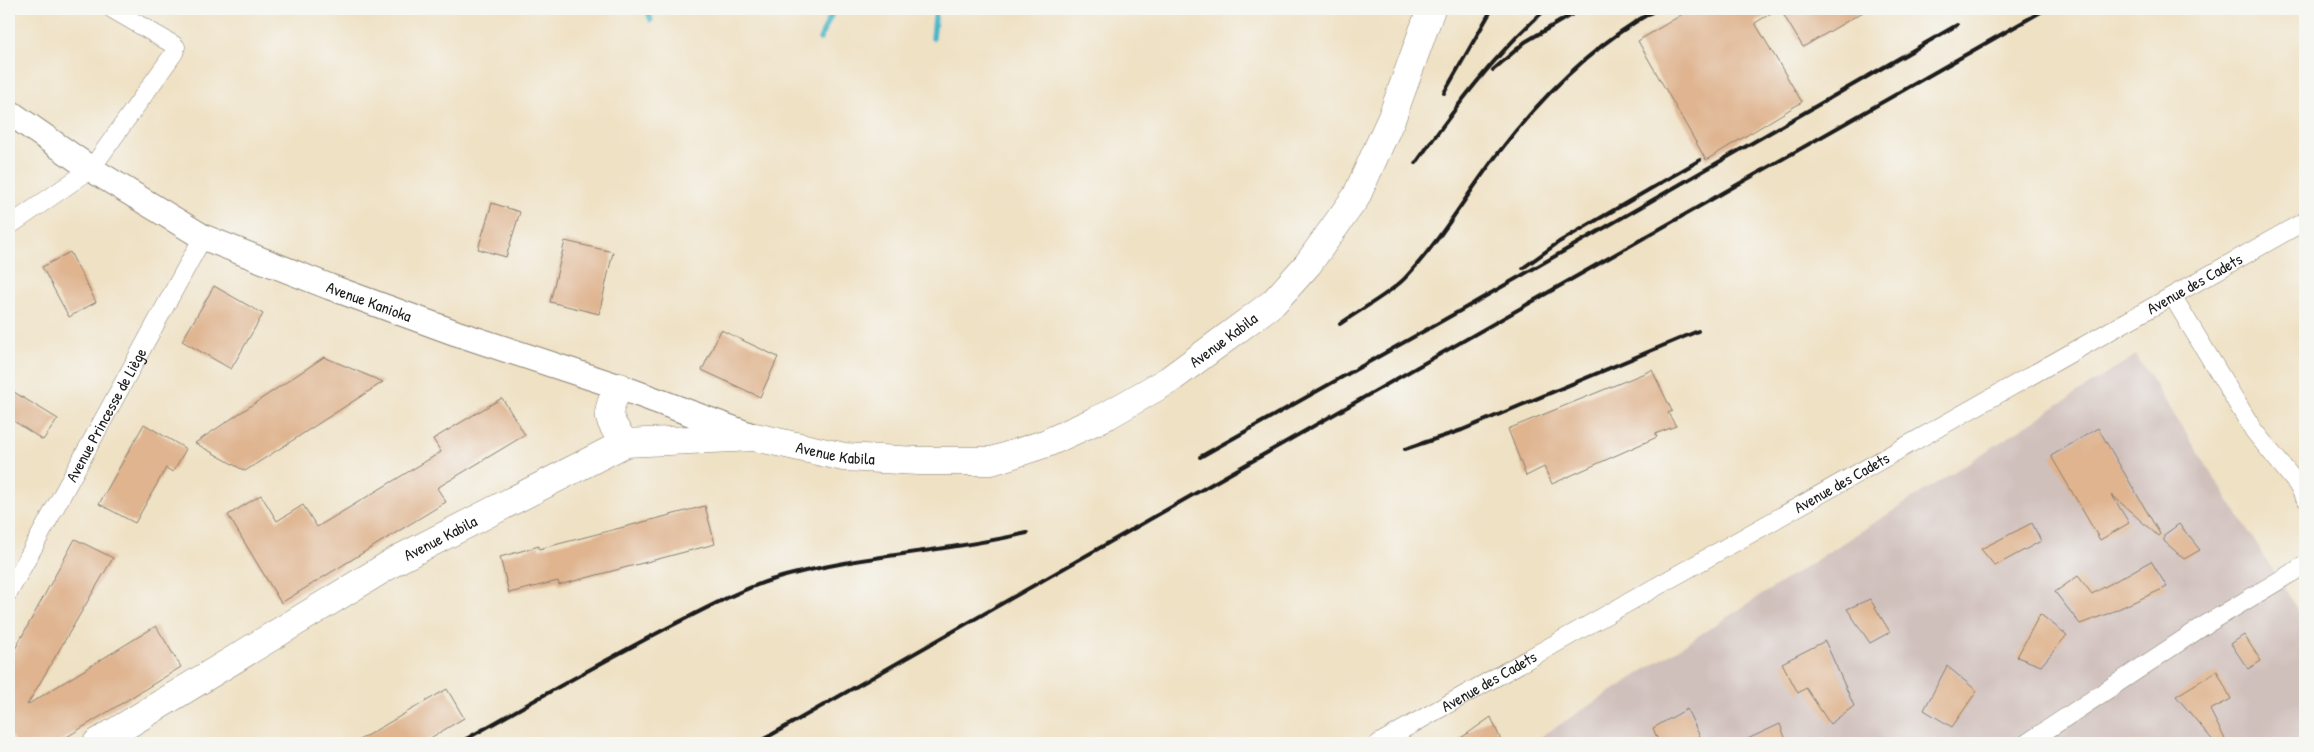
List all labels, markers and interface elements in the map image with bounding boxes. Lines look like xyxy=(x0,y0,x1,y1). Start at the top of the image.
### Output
street label: Avenue des Cadets xyxy=(2143,248,2246,319)
street label: Avenue Kanioka xyxy=(323,276,415,327)
street label: Avenue Kabila xyxy=(1185,307,1262,372)
street label: Avenue Princesse de Liège xyxy=(60,343,152,486)
street label: Avenue Kabila xyxy=(794,436,875,470)
street label: Avenue des Cadets xyxy=(1790,447,1893,518)
street label: Avenue Kabila xyxy=(400,510,481,566)
street label: Avenue des Cadets xyxy=(1437,645,1540,717)

